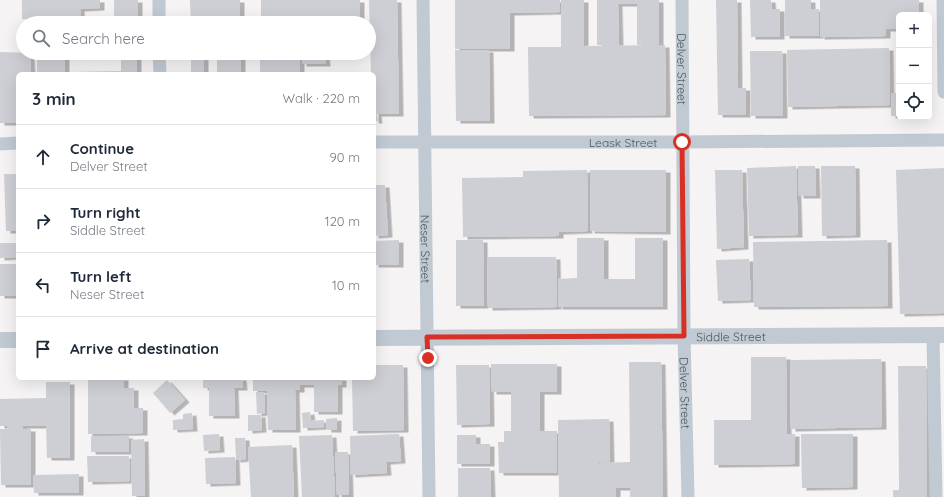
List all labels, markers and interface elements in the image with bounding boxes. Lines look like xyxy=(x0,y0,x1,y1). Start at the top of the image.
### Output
map controls xyxy=(896,12,932,120)
button: + xyxy=(896,12,932,48)
search box xyxy=(16,16,376,60)
icon: search xyxy=(30,27,52,49)
text: Search here xyxy=(62,29,145,48)
street label: Delver Street xyxy=(675,33,690,105)
button: − xyxy=(896,48,932,84)
button: locate xyxy=(896,84,932,120)
text: 3 min xyxy=(32,88,76,109)
text: Walk · 220 m xyxy=(283,90,360,106)
route start xyxy=(673,133,691,151)
street label: Leask Street xyxy=(589,135,657,150)
text: Continue xyxy=(70,139,134,158)
icon: ahead xyxy=(32,146,54,168)
text: 90 m xyxy=(330,149,360,165)
text: Delver Street xyxy=(70,158,148,174)
text: Turn right xyxy=(70,203,141,222)
icon: right xyxy=(32,210,54,232)
text: 120 m xyxy=(325,213,360,229)
street label: Neser Street xyxy=(418,215,434,283)
text: Siddle Street xyxy=(70,222,145,238)
text: Turn left xyxy=(70,267,132,286)
icon: left xyxy=(32,274,54,296)
text: 10 m xyxy=(332,277,360,293)
text: Neser Street xyxy=(70,286,144,302)
street label: Siddle Street xyxy=(696,328,766,344)
icon: arrive xyxy=(32,338,54,360)
text: Arrive at destination xyxy=(70,339,219,358)
route end xyxy=(419,349,437,367)
street label: Delver Street xyxy=(677,357,694,429)

